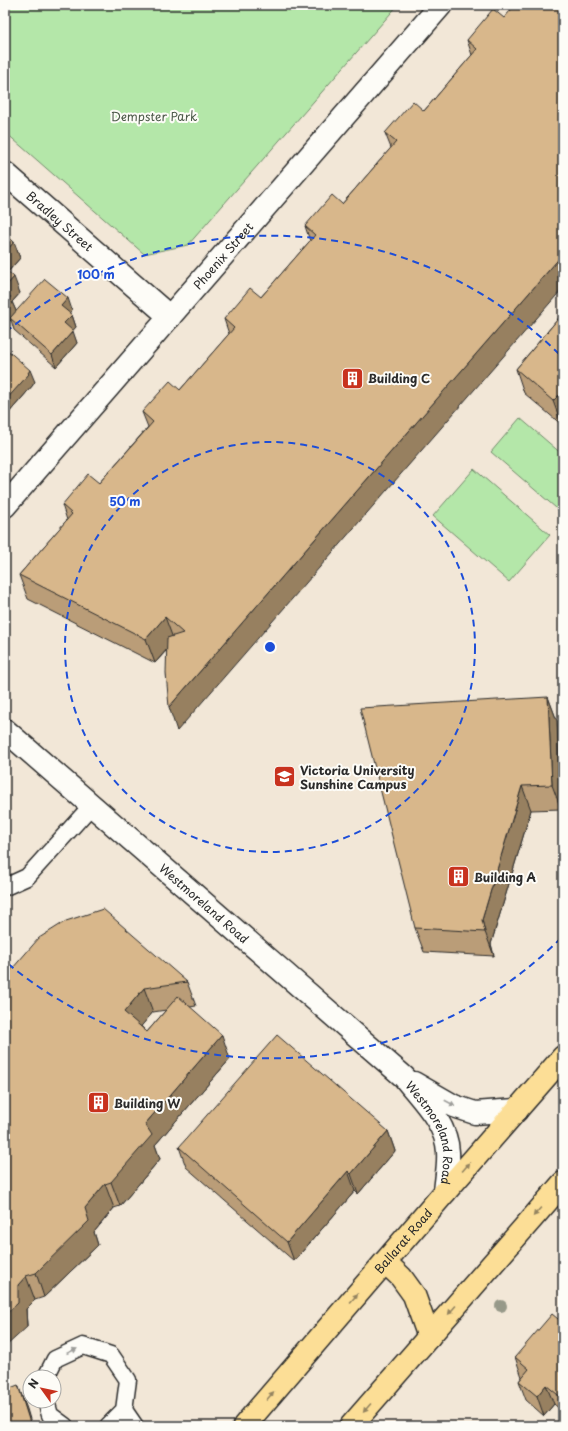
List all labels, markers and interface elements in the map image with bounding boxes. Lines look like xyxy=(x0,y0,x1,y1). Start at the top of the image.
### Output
park label: Dempster Park xyxy=(111,107,197,125)
street label: Bradley Street xyxy=(23,187,97,255)
street label: Phoenix Street xyxy=(189,218,257,293)
text: 100 m xyxy=(77,265,115,283)
building icon: Building C xyxy=(339,365,365,391)
place label: Building C xyxy=(368,369,430,387)
text: 50 m xyxy=(109,492,141,510)
centre of rings xyxy=(263,640,277,654)
place label: Victoria University Sunshine Campus xyxy=(300,761,414,793)
school or university icon: Victoria University Sunshine Campus xyxy=(271,764,297,790)
street label: Westmoreland Road xyxy=(155,859,253,947)
building icon: Building A xyxy=(445,864,471,890)
place label: Building A xyxy=(474,868,537,886)
street label: Westmoreland Road xyxy=(401,1077,457,1186)
building icon: Building W xyxy=(85,1090,111,1116)
place label: Building W xyxy=(114,1094,180,1112)
one-way arrow xyxy=(444,1100,456,1107)
one-way arrow xyxy=(462,1162,471,1173)
street label: Ballarat Road xyxy=(370,1204,436,1277)
one-way arrow xyxy=(533,1207,542,1218)
one-way arrow xyxy=(350,1293,359,1303)
one-way arrow xyxy=(448,1306,457,1315)
one-way arrow xyxy=(67,1348,78,1354)
north arrow xyxy=(22,1369,62,1409)
text: N xyxy=(24,1375,43,1392)
one-way arrow xyxy=(265,1391,274,1402)
one-way arrow xyxy=(362,1403,371,1414)

